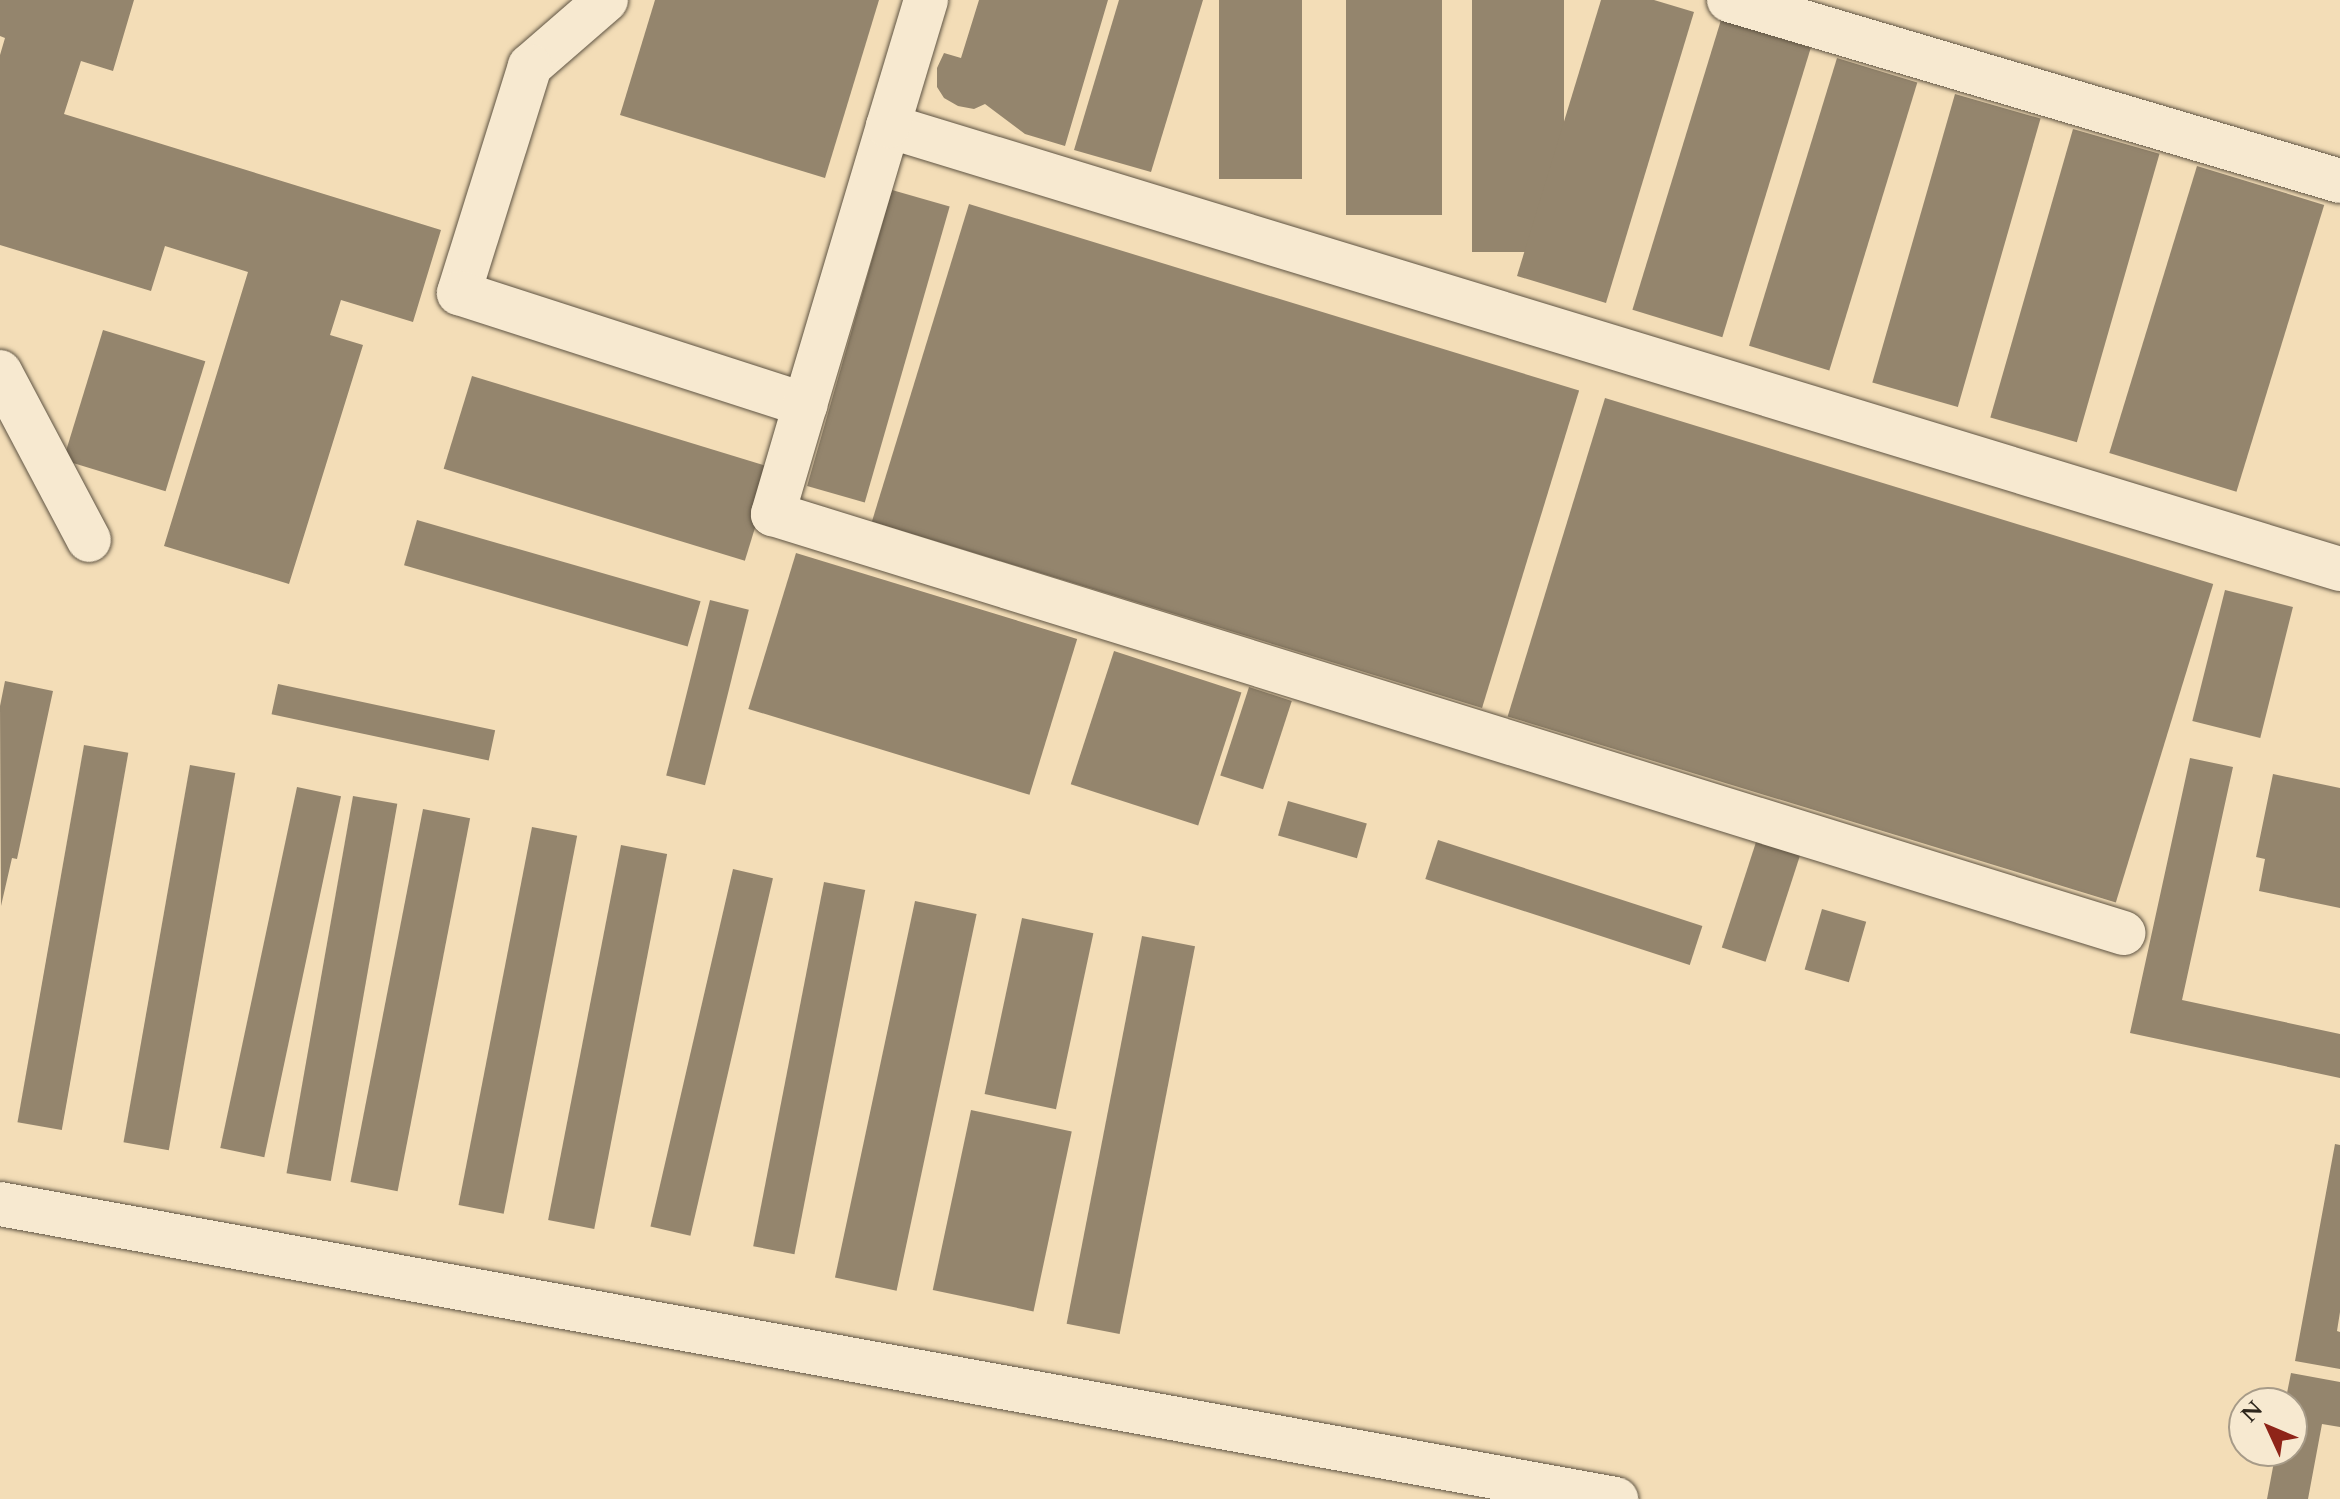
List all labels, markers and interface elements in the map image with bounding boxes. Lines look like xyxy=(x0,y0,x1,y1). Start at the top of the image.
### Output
north arrow xyxy=(2228,1387,2308,1467)
text: N xyxy=(2235,1394,2270,1429)

